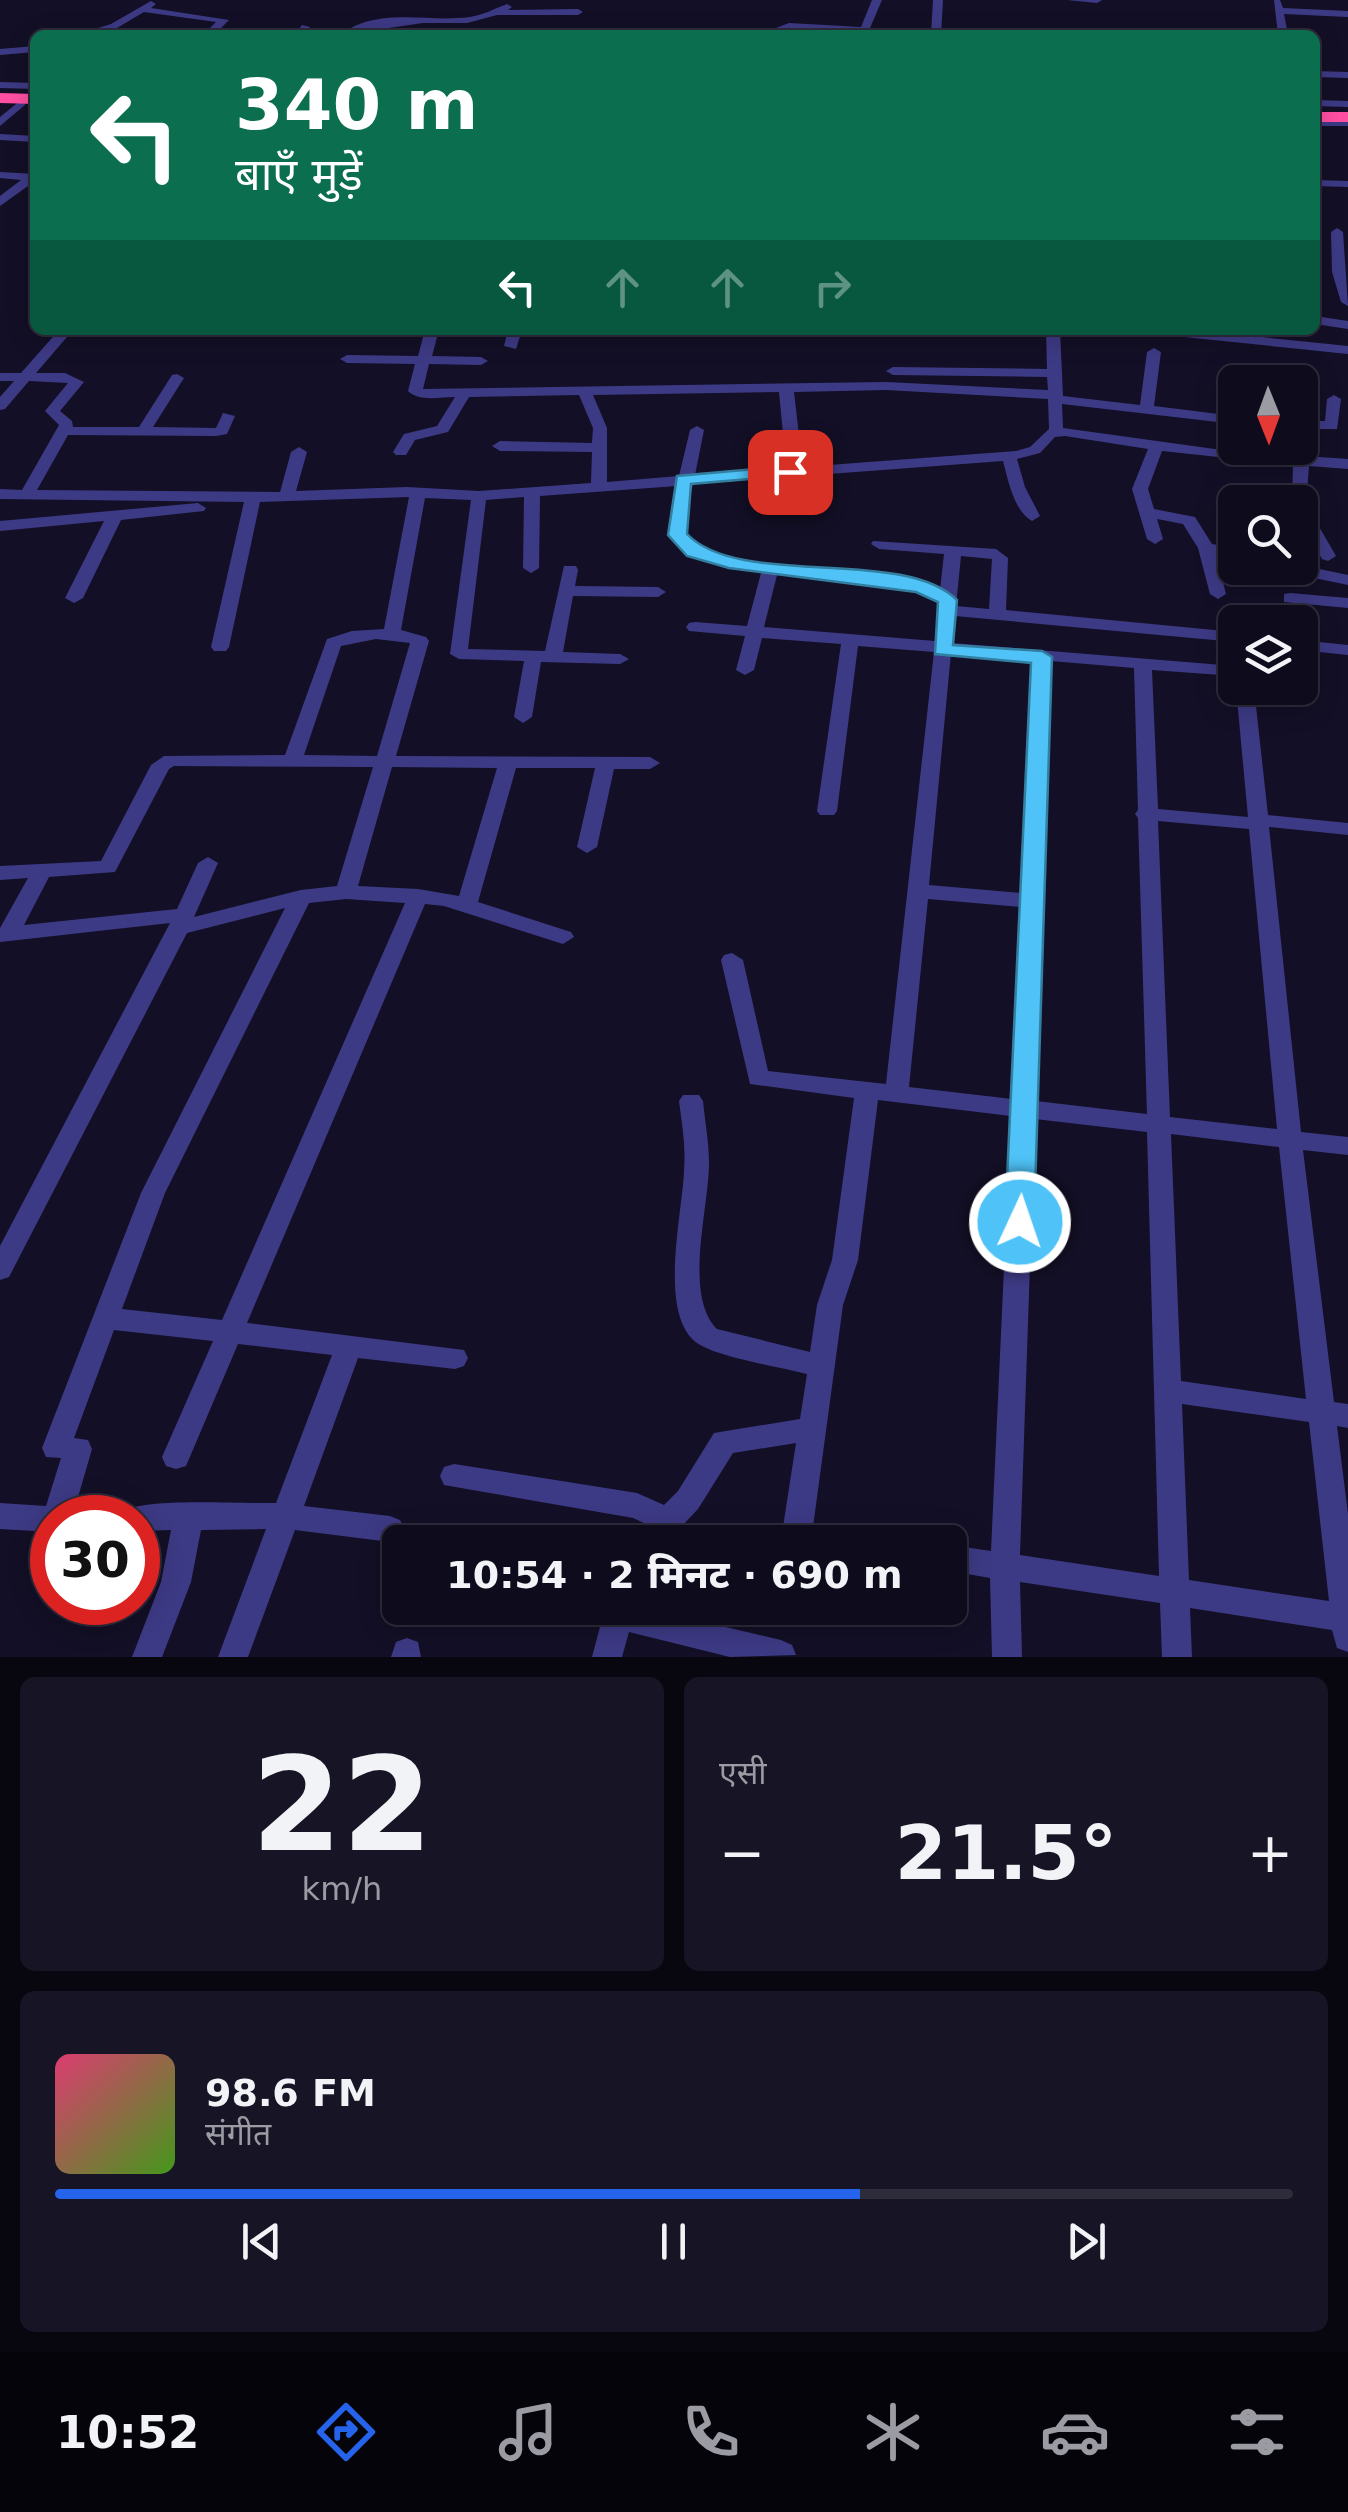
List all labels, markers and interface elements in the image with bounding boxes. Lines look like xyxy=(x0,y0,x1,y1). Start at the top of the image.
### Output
text: 340 m xyxy=(235,64,478,146)
icon: left xyxy=(70,70,200,200)
text: बाएँ मुड़ें xyxy=(235,148,363,201)
icon: left xyxy=(490,260,545,315)
icon: ahead xyxy=(595,260,650,315)
icon: ahead xyxy=(700,260,755,315)
icon: right xyxy=(805,260,860,315)
north arrow xyxy=(1218,365,1318,465)
map controls xyxy=(1218,365,1318,705)
pin xyxy=(748,430,833,515)
icon: arrive xyxy=(763,445,818,500)
button: search xyxy=(1218,485,1318,585)
button: layers xyxy=(1218,605,1318,705)
position arrow xyxy=(968,1170,1072,1274)
speed limit sign: 30 xyxy=(30,1495,160,1625)
text: 10:54 · 2 मिनट · 690 m xyxy=(446,1553,903,1597)
text: 22 xyxy=(252,1729,432,1881)
text: एसी xyxy=(719,1754,767,1792)
text: 21.5° xyxy=(895,1809,1117,1897)
text: − xyxy=(719,1821,765,1885)
text: + xyxy=(1247,1821,1293,1885)
text: km/h xyxy=(302,1870,382,1908)
text: 98.6 FM xyxy=(205,2071,376,2115)
text: संगीत xyxy=(205,2115,271,2153)
icon: previous xyxy=(234,2214,289,2269)
icon: pause xyxy=(646,2214,701,2269)
icon: next xyxy=(1059,2214,1114,2269)
icon: directions xyxy=(311,2397,381,2467)
icon: music xyxy=(493,2397,563,2467)
icon: phone xyxy=(676,2397,746,2467)
icon: climate xyxy=(858,2397,928,2467)
icon: car xyxy=(1040,2397,1110,2467)
icon: filters xyxy=(1222,2397,1292,2467)
text: 10:52 xyxy=(56,2406,199,2459)

